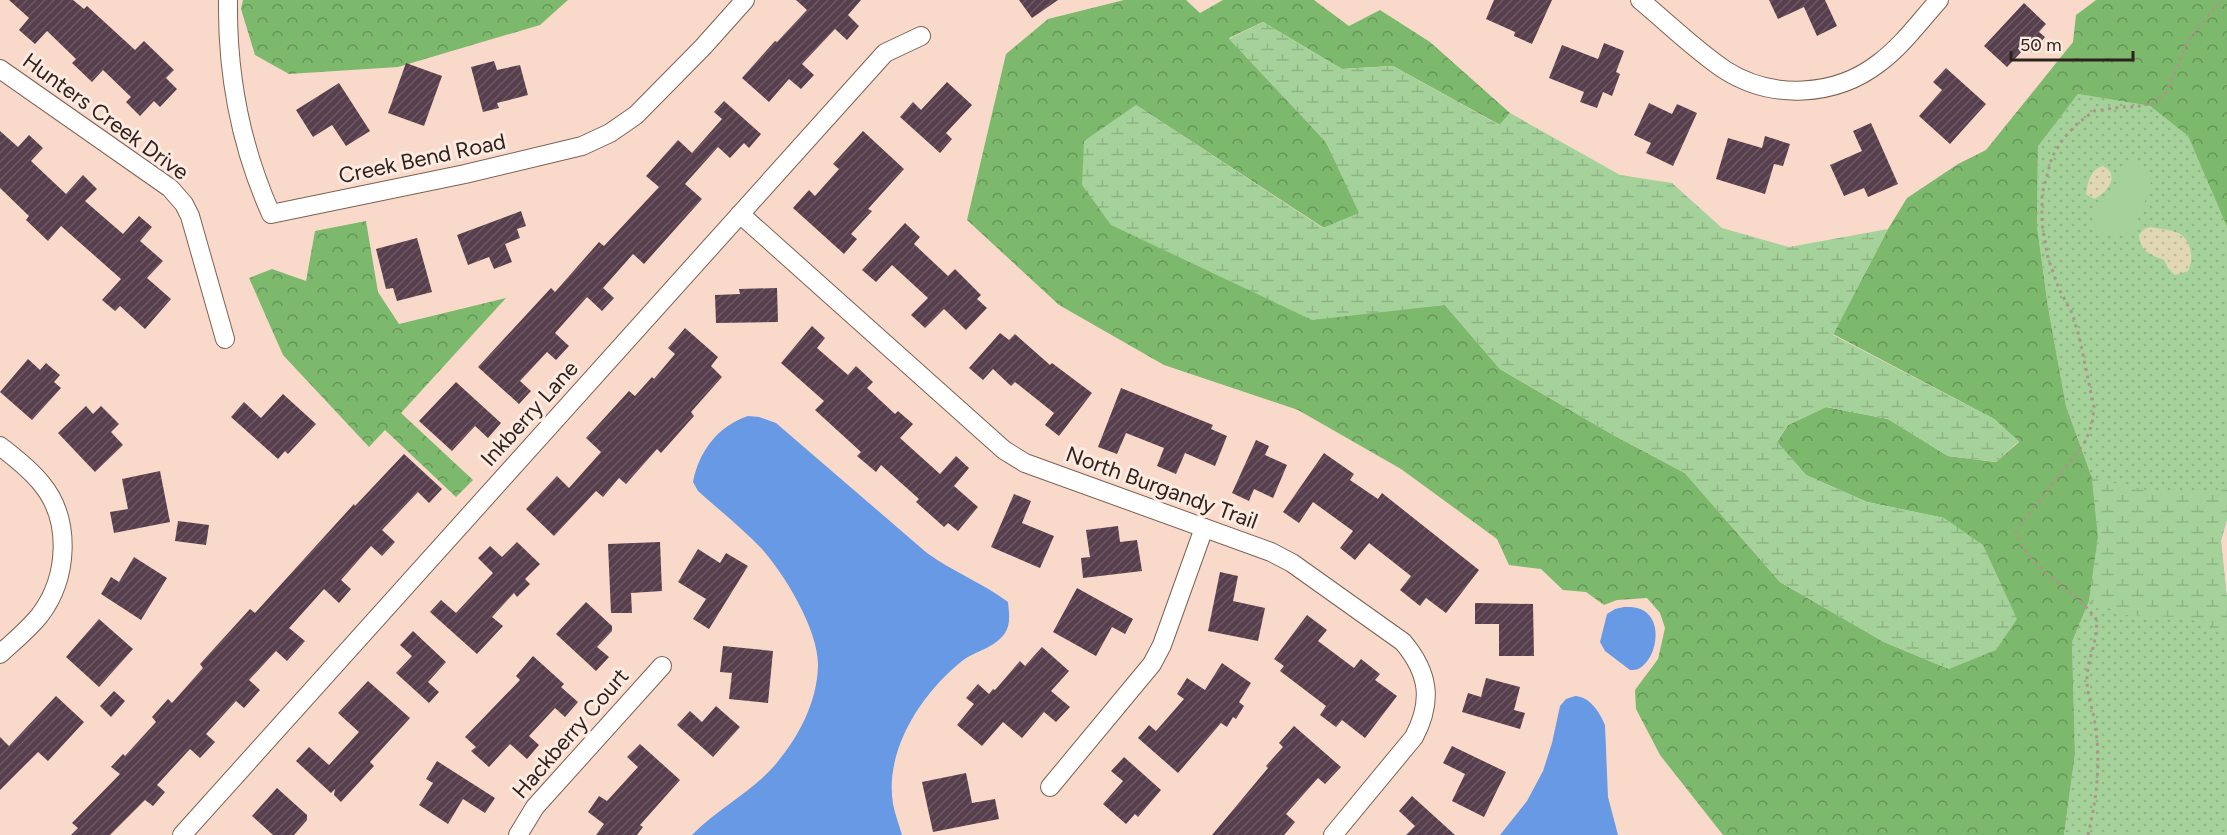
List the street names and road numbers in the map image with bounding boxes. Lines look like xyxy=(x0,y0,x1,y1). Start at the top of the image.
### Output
street label: Hunters Creek Drive xyxy=(17,47,194,186)
street label: Creek Bend Road xyxy=(336,128,508,189)
street label: Inkberry Lane xyxy=(475,355,584,472)
street label: North Burgandy Trail xyxy=(1062,440,1262,535)
street label: Hackberry Court xyxy=(506,663,634,804)

